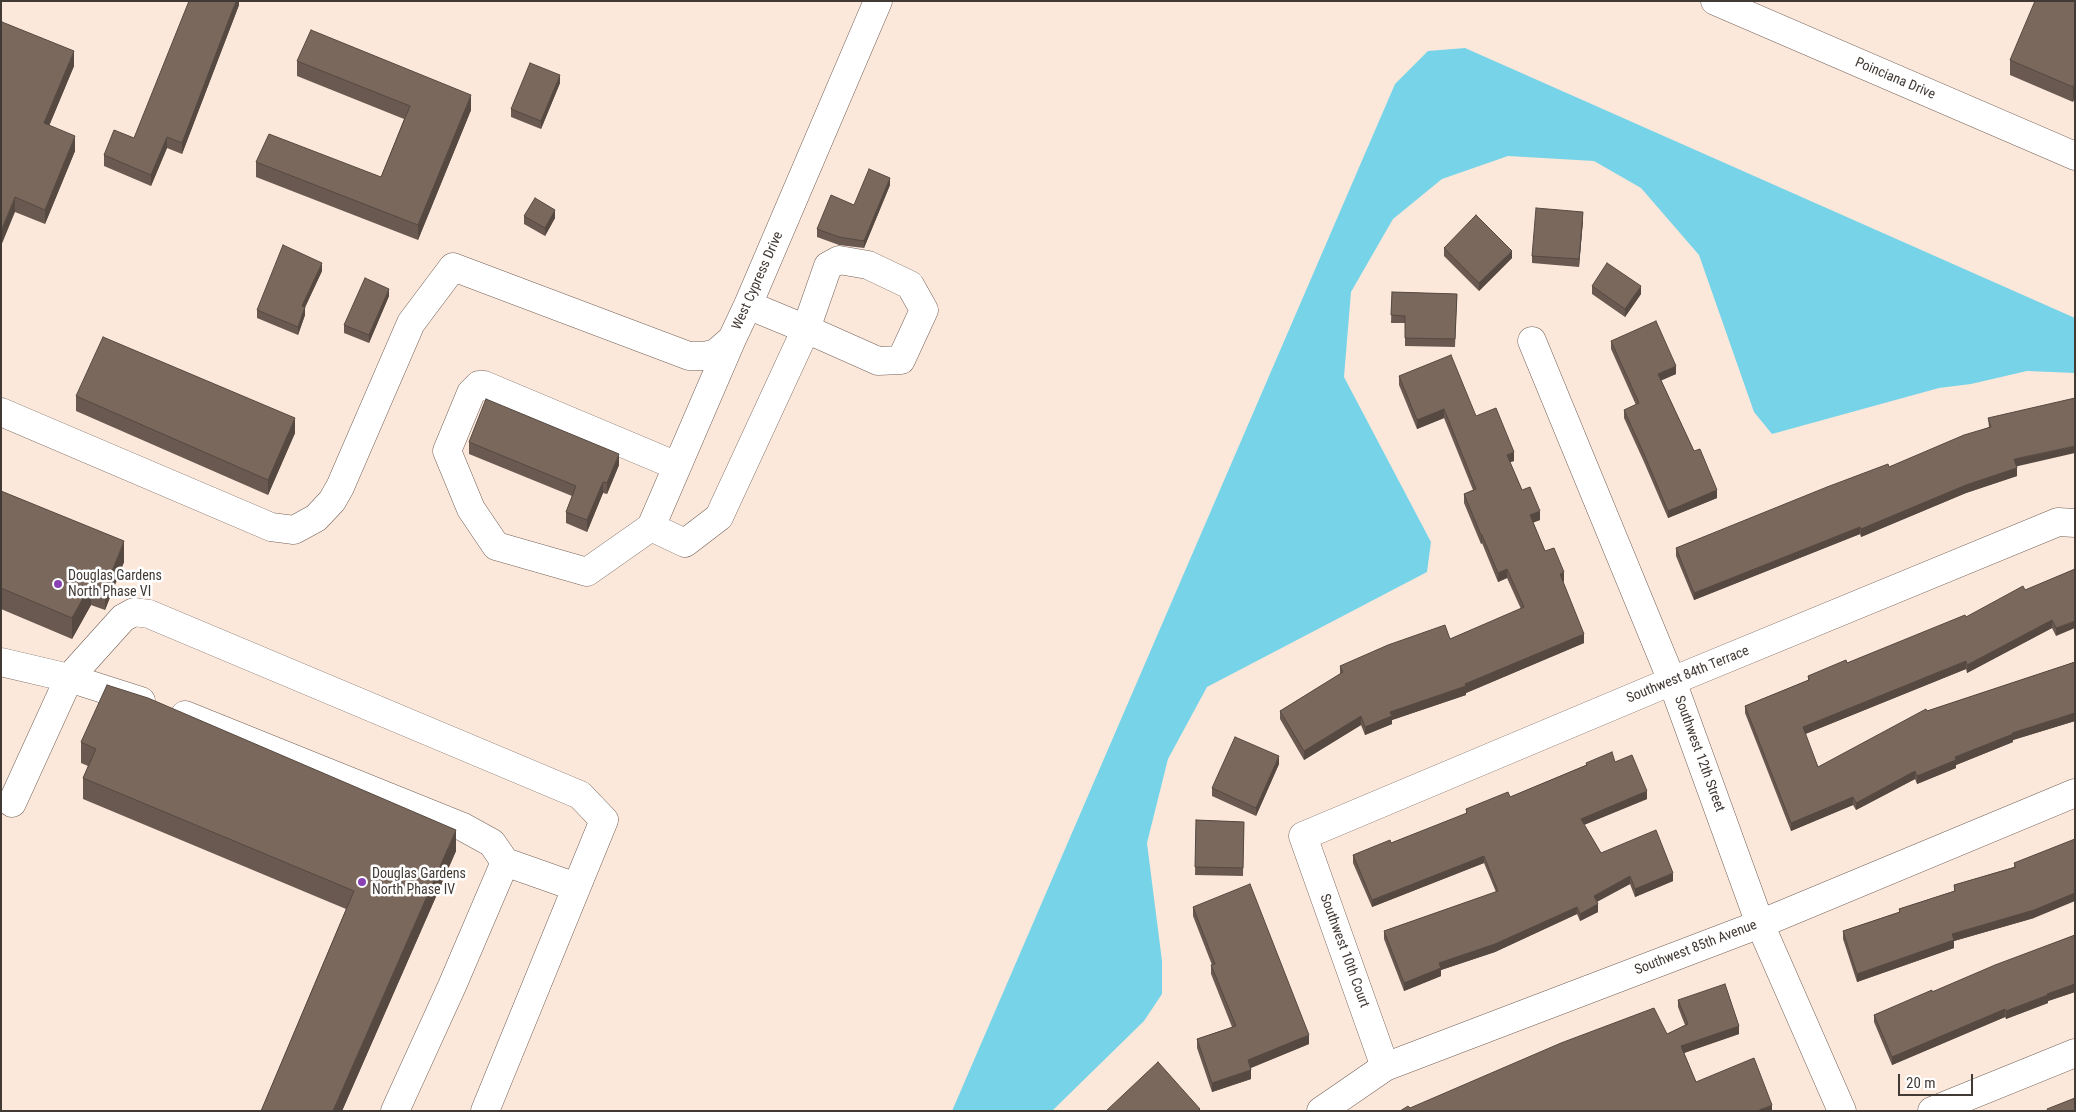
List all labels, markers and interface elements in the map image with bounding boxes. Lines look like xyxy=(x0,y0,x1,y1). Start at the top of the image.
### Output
street label: Poinciana Drive xyxy=(1852,55,1938,103)
street label: West Cypress Drive xyxy=(729,229,787,333)
place label: Douglas Gardens North Phase VI xyxy=(68,568,162,600)
marker: Douglas Gardens North Phase VI xyxy=(52,578,64,590)
street label: Southwest 84th Terrace xyxy=(1624,643,1752,707)
street label: Southwest 12th Street xyxy=(1670,694,1728,814)
place label: Douglas Gardens North Phase IV xyxy=(372,866,466,899)
marker: Douglas Gardens North Phase IV xyxy=(356,876,368,888)
street label: Southwest 10th Court xyxy=(1316,892,1372,1010)
street label: Southwest 85th Avenue xyxy=(1632,917,1760,979)
scale bar xyxy=(1901,1064,1976,1096)
text: 20 m xyxy=(1906,1074,1936,1092)

